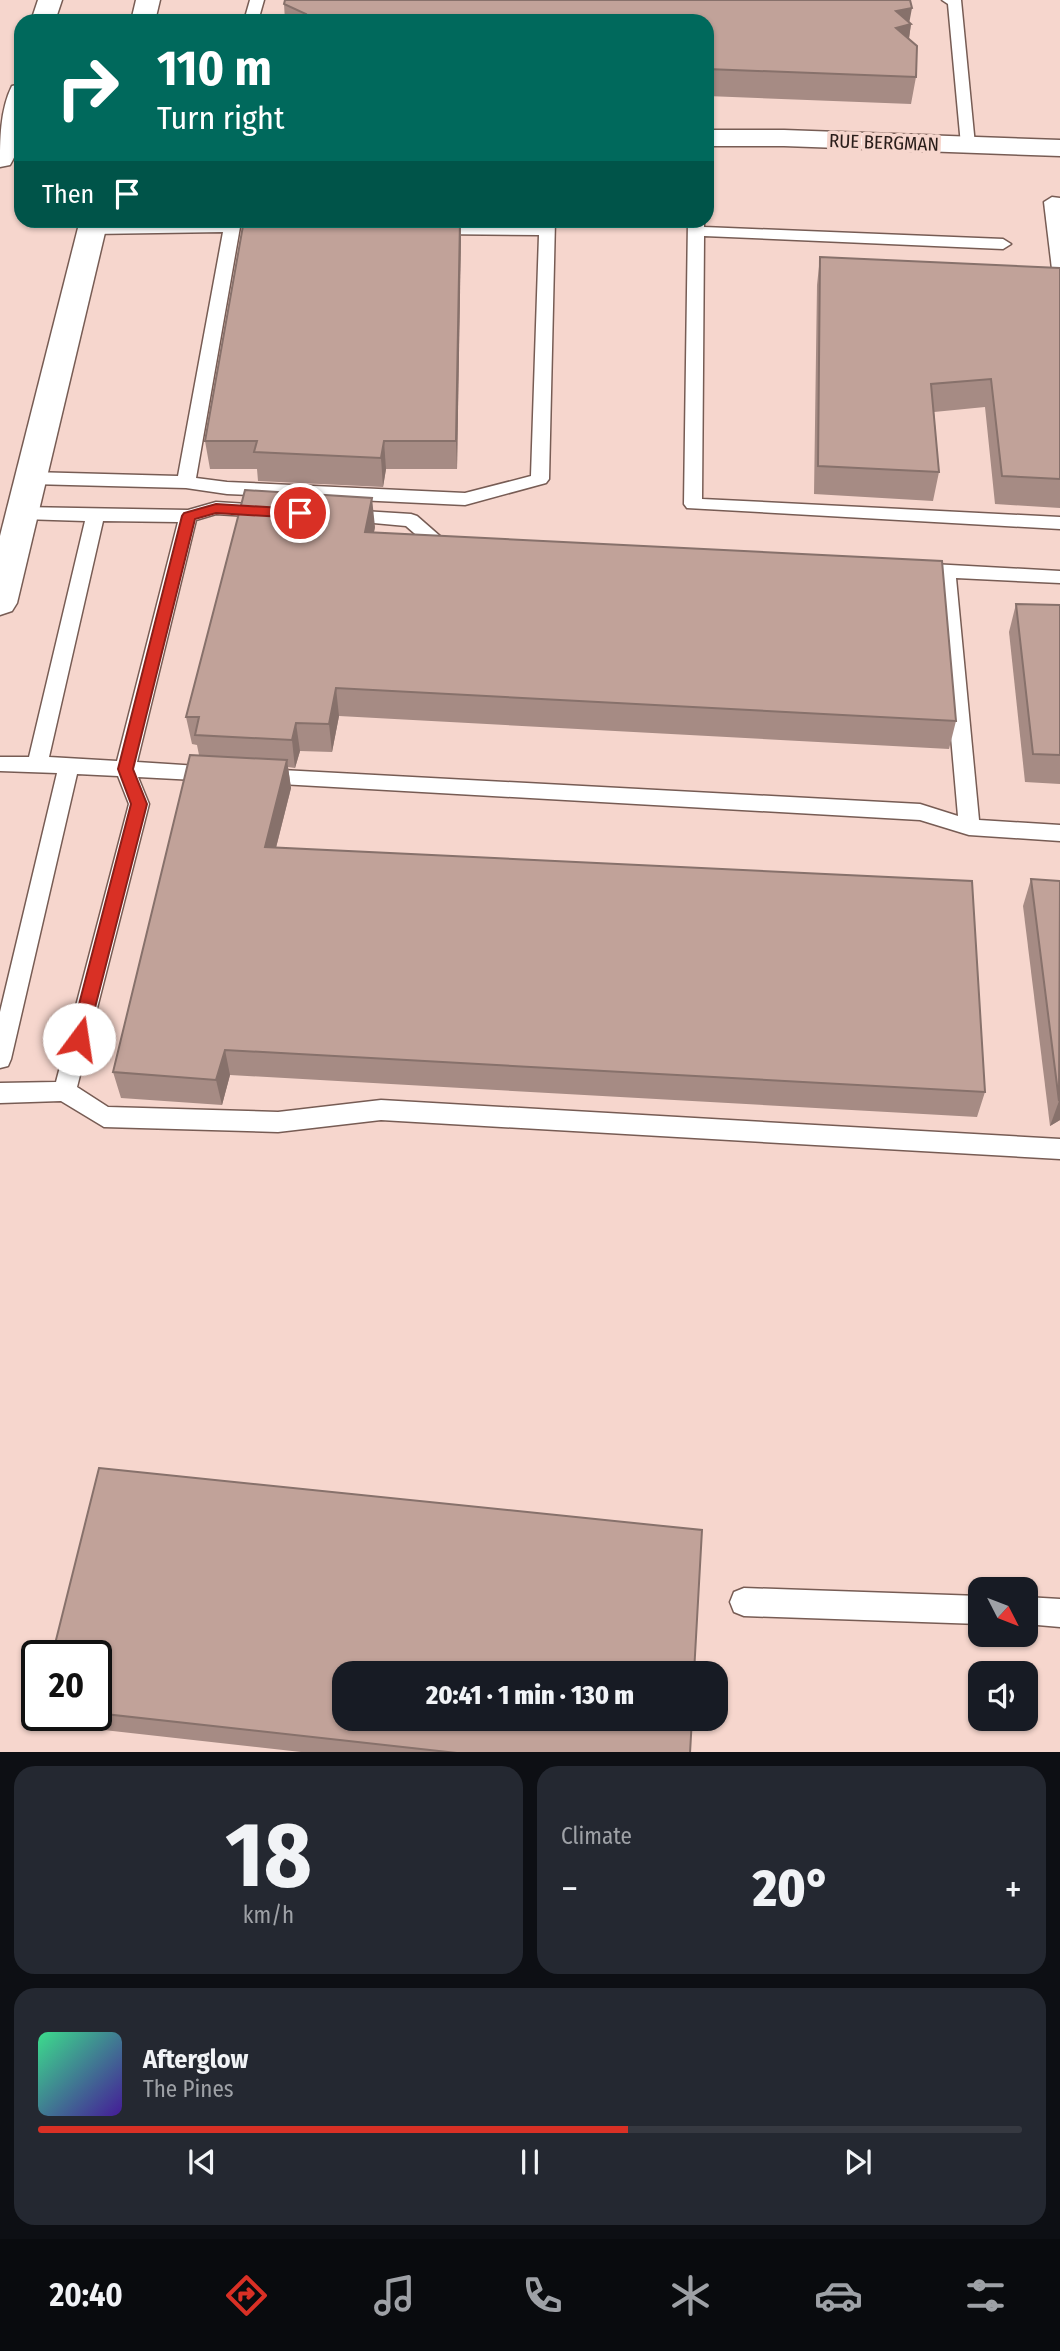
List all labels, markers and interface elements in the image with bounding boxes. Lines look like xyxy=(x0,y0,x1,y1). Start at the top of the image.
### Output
text: 110 m xyxy=(157,39,272,98)
icon: right xyxy=(42,42,133,133)
text: Turn right xyxy=(157,99,284,137)
street label: RUE BERGMAN xyxy=(829,129,939,156)
icon: arrive xyxy=(108,175,146,213)
text: Then xyxy=(42,179,94,210)
pin xyxy=(270,483,330,543)
icon: arrive xyxy=(281,494,319,532)
position arrow xyxy=(42,1002,116,1076)
north arrow xyxy=(968,1577,1038,1647)
map controls xyxy=(968,1577,1038,1731)
speed limit sign: 20 xyxy=(21,1640,112,1731)
button: sound xyxy=(968,1661,1038,1731)
text: 20:41 · 1 min · 130 m xyxy=(426,1680,634,1711)
text: 18 xyxy=(225,1801,312,1910)
text: Climate xyxy=(561,1822,632,1850)
text: 20° xyxy=(753,1857,830,1920)
text: − xyxy=(561,1866,578,1912)
text: + xyxy=(1005,1866,1022,1912)
text: km/h xyxy=(243,1901,294,1929)
text: Afterglow xyxy=(143,2044,248,2075)
text: The Pines xyxy=(143,2075,234,2103)
icon: previous xyxy=(183,2143,221,2181)
icon: pause xyxy=(511,2143,549,2181)
icon: next xyxy=(839,2143,877,2181)
icon: directions xyxy=(222,2271,271,2320)
icon: music xyxy=(370,2271,419,2320)
icon: phone xyxy=(518,2271,567,2320)
icon: climate xyxy=(666,2271,715,2320)
icon: car xyxy=(814,2271,863,2320)
icon: filters xyxy=(961,2271,1010,2320)
text: 20:40 xyxy=(49,2276,123,2314)

